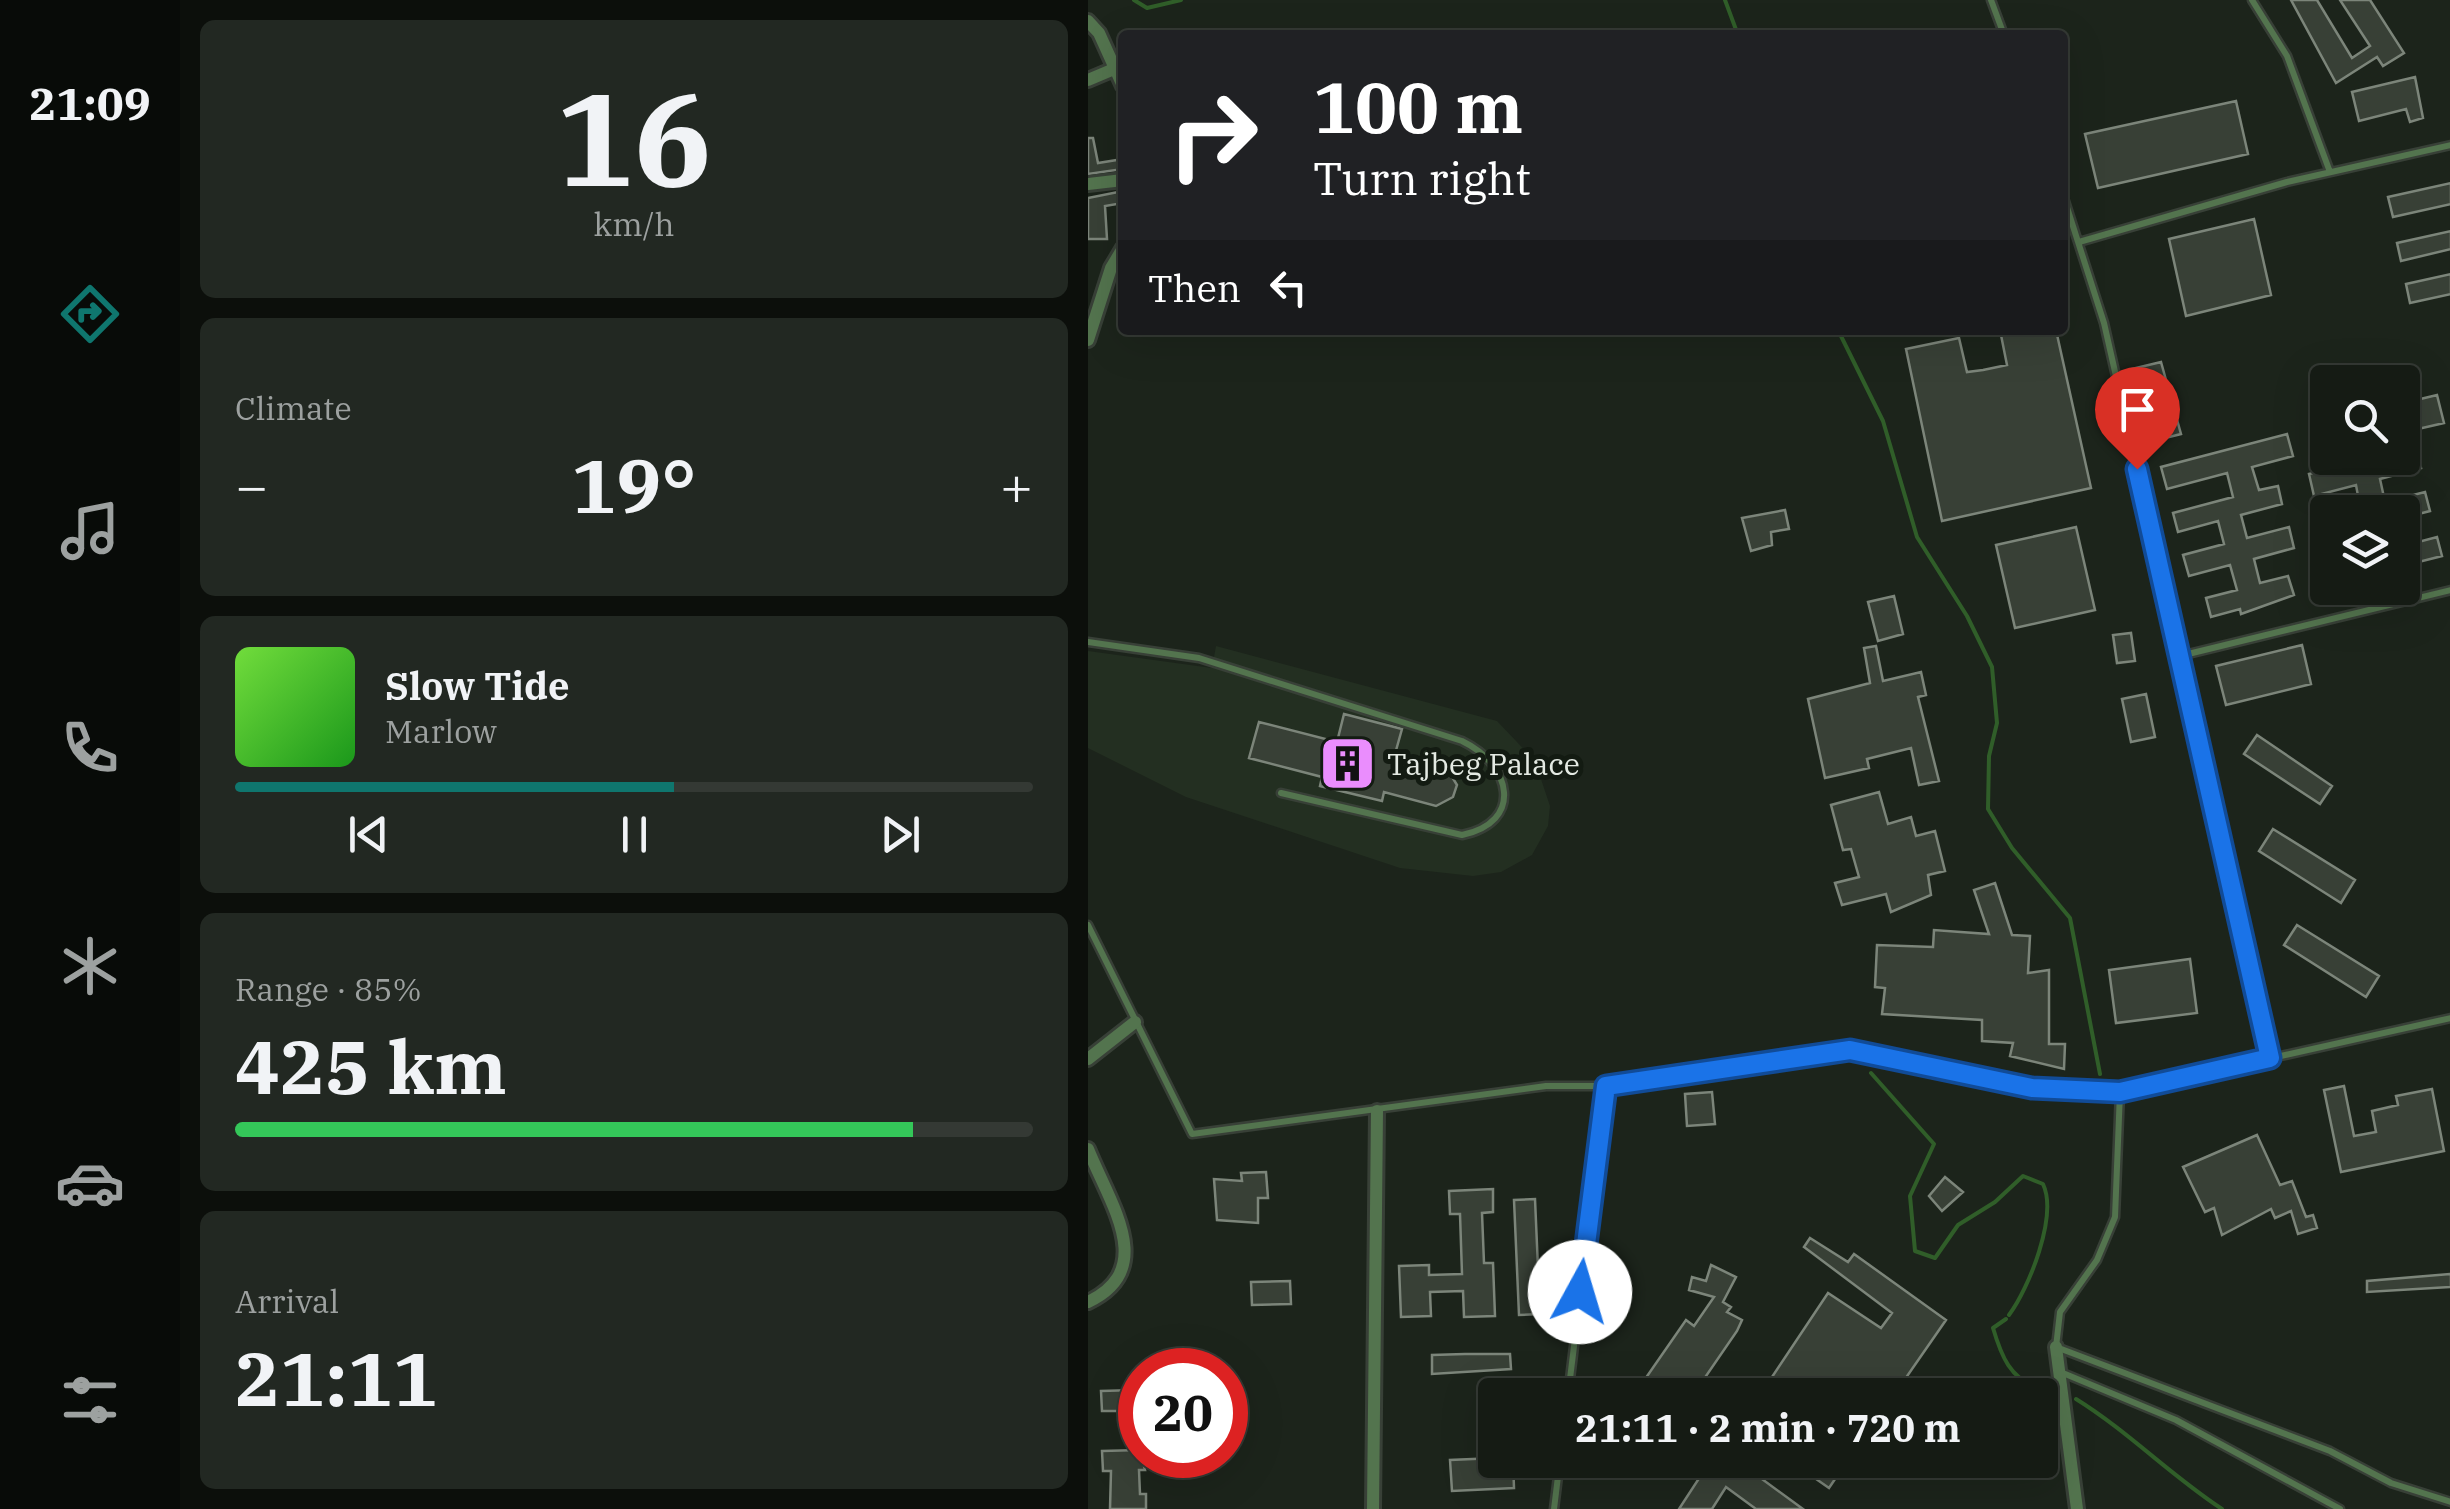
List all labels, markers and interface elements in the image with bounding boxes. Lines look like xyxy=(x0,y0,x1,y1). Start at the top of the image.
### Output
text: 16 xyxy=(556,53,712,222)
text: 100 m xyxy=(1313,61,1523,152)
icon: right xyxy=(1148,70,1278,200)
text: 21:09 xyxy=(29,74,151,132)
text: Turn right xyxy=(1313,149,1531,207)
text: km/h xyxy=(594,203,674,245)
icon: left xyxy=(1261,260,1316,315)
text: Then xyxy=(1148,263,1241,312)
icon: directions xyxy=(55,279,125,349)
map controls xyxy=(2310,365,2420,605)
button: search xyxy=(2310,365,2420,475)
pin xyxy=(2095,367,2180,470)
icon: arrive xyxy=(2110,382,2165,437)
text: Climate xyxy=(235,387,352,429)
text: 19° xyxy=(571,436,697,534)
text: − xyxy=(235,450,268,521)
text: + xyxy=(1000,450,1033,521)
button: layers xyxy=(2310,495,2420,605)
icon: music xyxy=(55,496,125,566)
text: Slow Tide xyxy=(385,661,570,710)
text: Marlow xyxy=(385,710,497,752)
icon: phone xyxy=(55,713,125,783)
building icon: Tajbeg Palace xyxy=(1318,733,1378,793)
place label: Tajbeg Palace xyxy=(1387,744,1580,783)
icon: previous xyxy=(341,807,396,862)
icon: pause xyxy=(607,807,662,862)
icon: next xyxy=(873,807,928,862)
icon: climate xyxy=(55,931,125,1001)
text: Range · 85% xyxy=(235,968,422,1010)
text: 425 km xyxy=(235,1017,507,1115)
icon: car xyxy=(55,1148,125,1218)
position arrow xyxy=(1528,1240,1632,1344)
text: Arrival xyxy=(235,1280,339,1322)
text: 21:11 xyxy=(235,1329,438,1427)
speed limit sign: 20 xyxy=(1118,1348,1248,1478)
icon: filters xyxy=(55,1365,125,1435)
text: 21:11 · 2 min · 720 m xyxy=(1575,1403,1961,1452)

